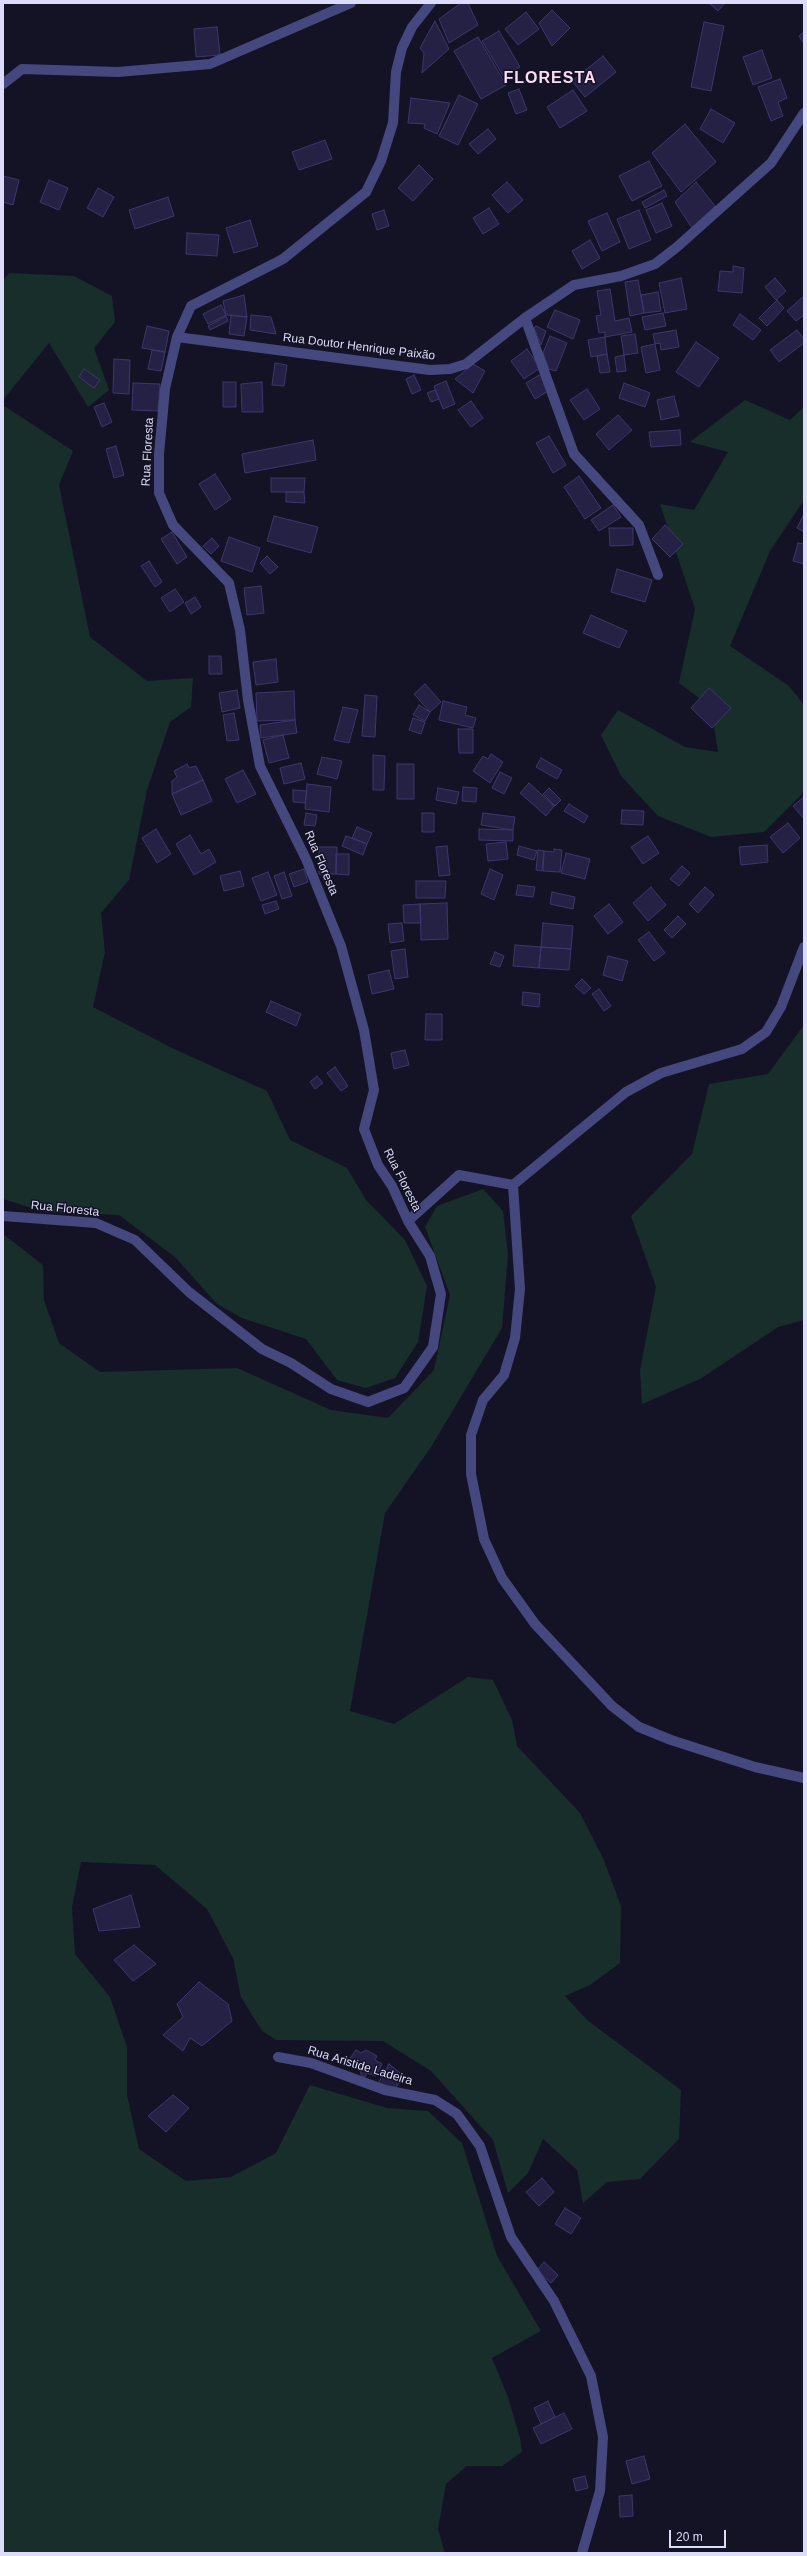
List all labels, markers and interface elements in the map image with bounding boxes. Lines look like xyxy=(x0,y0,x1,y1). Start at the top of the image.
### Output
district label: FLORESTA xyxy=(503,69,597,89)
street label: Rua Doutor Henrique Paixão xyxy=(282,331,436,363)
street label: Rua Floresta xyxy=(139,417,157,487)
street label: Rua Floresta xyxy=(301,829,341,897)
street label: Rua Floresta xyxy=(380,1146,424,1214)
street label: Rua Floresta xyxy=(30,1198,100,1220)
street label: Rua Aristide Ladeira xyxy=(306,2043,414,2089)
scale bar xyxy=(671,2522,728,2548)
text: 20 m xyxy=(676,2530,703,2544)

